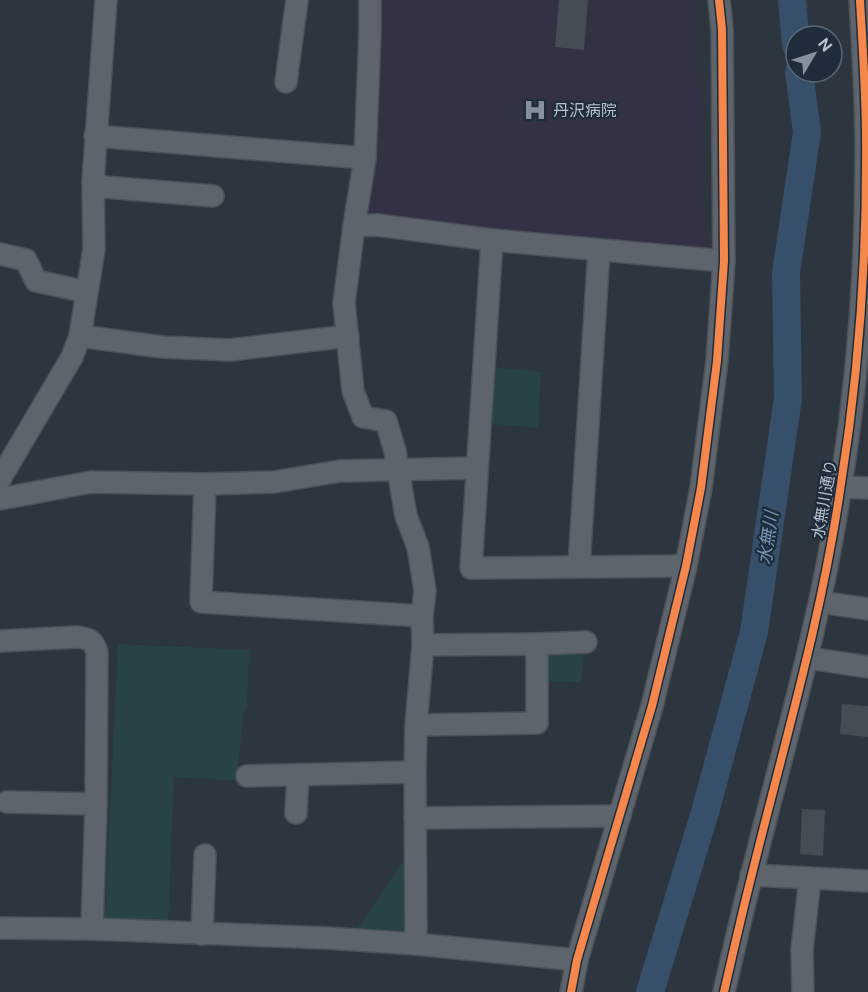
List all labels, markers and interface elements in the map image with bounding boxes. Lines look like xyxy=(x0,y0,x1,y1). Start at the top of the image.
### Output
north arrow xyxy=(784,24,844,84)
text: N xyxy=(813,34,837,56)
hospital icon: 丹沢病院 xyxy=(522,97,548,123)
place label: 丹沢病院 xyxy=(553,100,617,121)
street label: 水無川通り xyxy=(807,458,842,540)
water label: 水無川 xyxy=(752,508,784,566)

